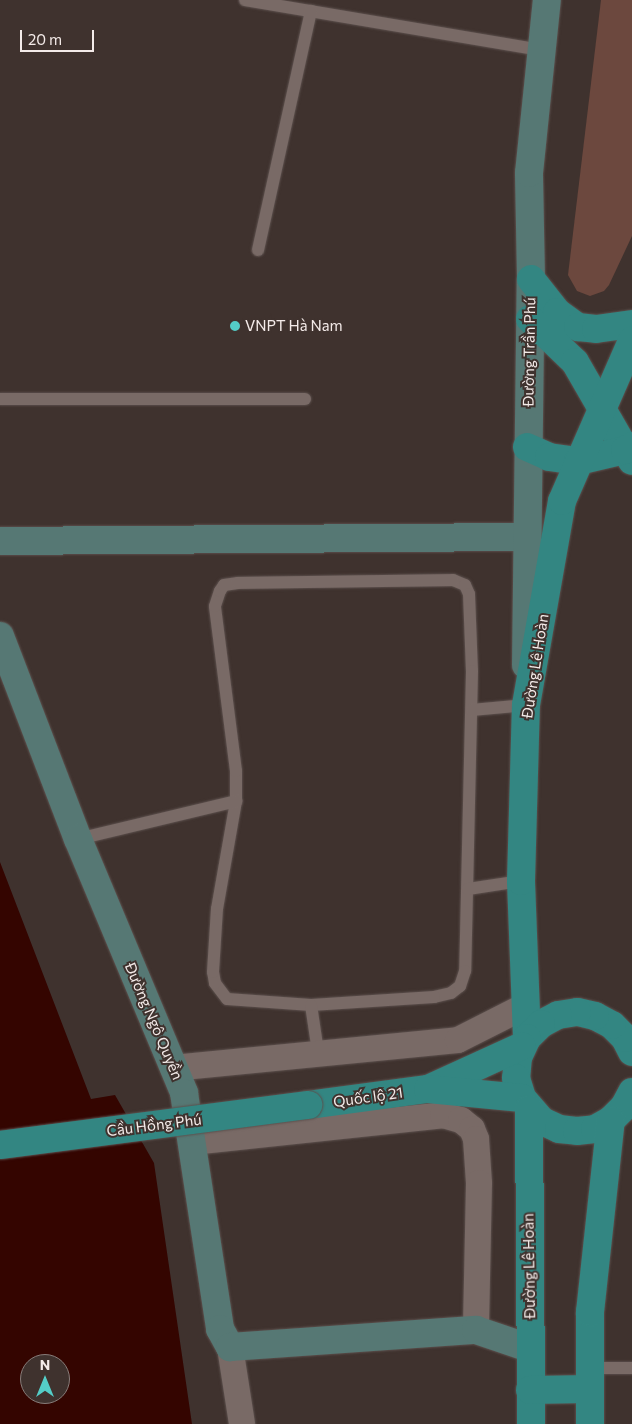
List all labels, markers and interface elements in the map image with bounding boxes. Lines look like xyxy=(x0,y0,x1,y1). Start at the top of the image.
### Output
scale bar xyxy=(22,20,96,52)
text: 20 m xyxy=(28,30,62,48)
street label: Đường Trần Phú xyxy=(519,297,539,407)
place label: VNPT Hà Nam xyxy=(245,317,343,335)
marker: VNPT Hà Nam xyxy=(229,320,241,332)
street label: Đường Lê Hoàn xyxy=(518,612,552,720)
street label: Đường Ngô Quyền xyxy=(121,960,187,1082)
street label: Quốc lộ 21 xyxy=(332,1083,404,1111)
street label: Cầu Hồng Phú xyxy=(106,1110,202,1140)
street label: Đường Lê Hoàn xyxy=(519,1213,539,1319)
north arrow xyxy=(20,1354,70,1404)
text: N xyxy=(40,1356,50,1373)

